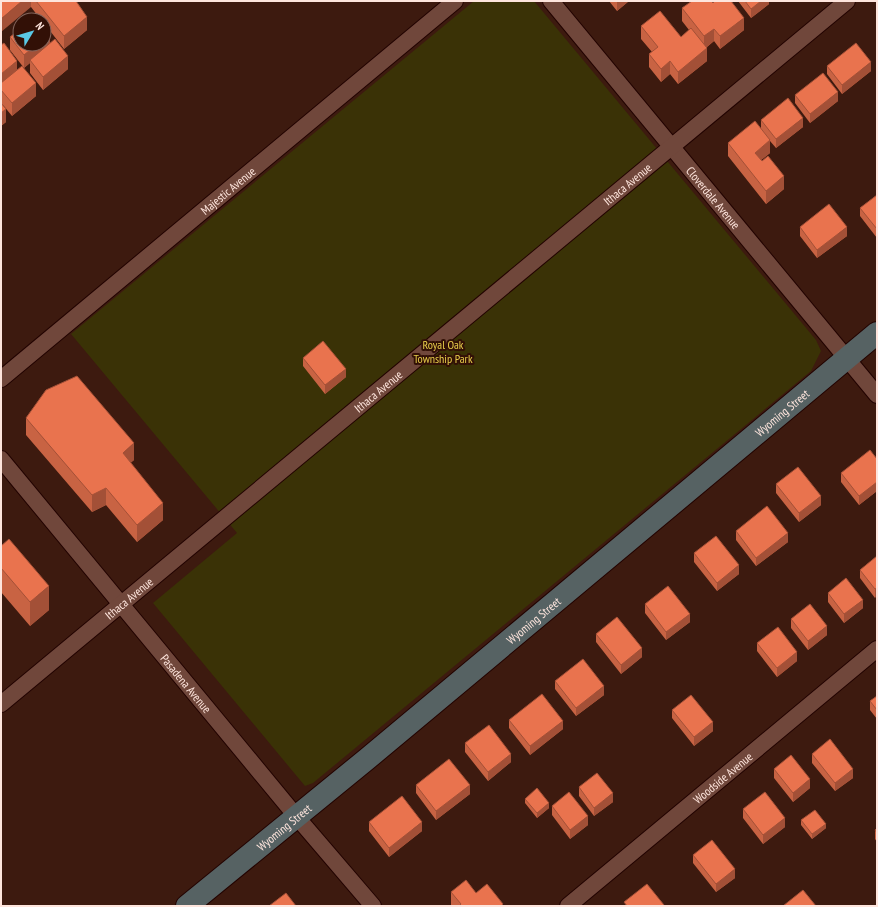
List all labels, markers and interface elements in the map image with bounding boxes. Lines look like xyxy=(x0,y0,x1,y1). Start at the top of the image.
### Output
north arrow xyxy=(12,12,52,52)
text: N xyxy=(33,19,47,33)
street label: Ithaca Avenue xyxy=(600,159,654,208)
street label: Majestic Avenue xyxy=(197,163,258,217)
street label: Cloverdale Avenue xyxy=(683,163,744,232)
park label: Royal Oak Township Park xyxy=(413,337,473,366)
street label: Ithaca Avenue xyxy=(351,367,405,415)
street label: Wyoming Street xyxy=(752,385,813,439)
street label: Ithaca Avenue xyxy=(102,574,156,622)
street label: Wyoming Street xyxy=(503,593,564,647)
street label: Pasadena Avenue xyxy=(158,651,215,716)
street label: Woodside Avenue xyxy=(690,748,755,806)
street label: Wyoming Street xyxy=(254,800,315,854)

